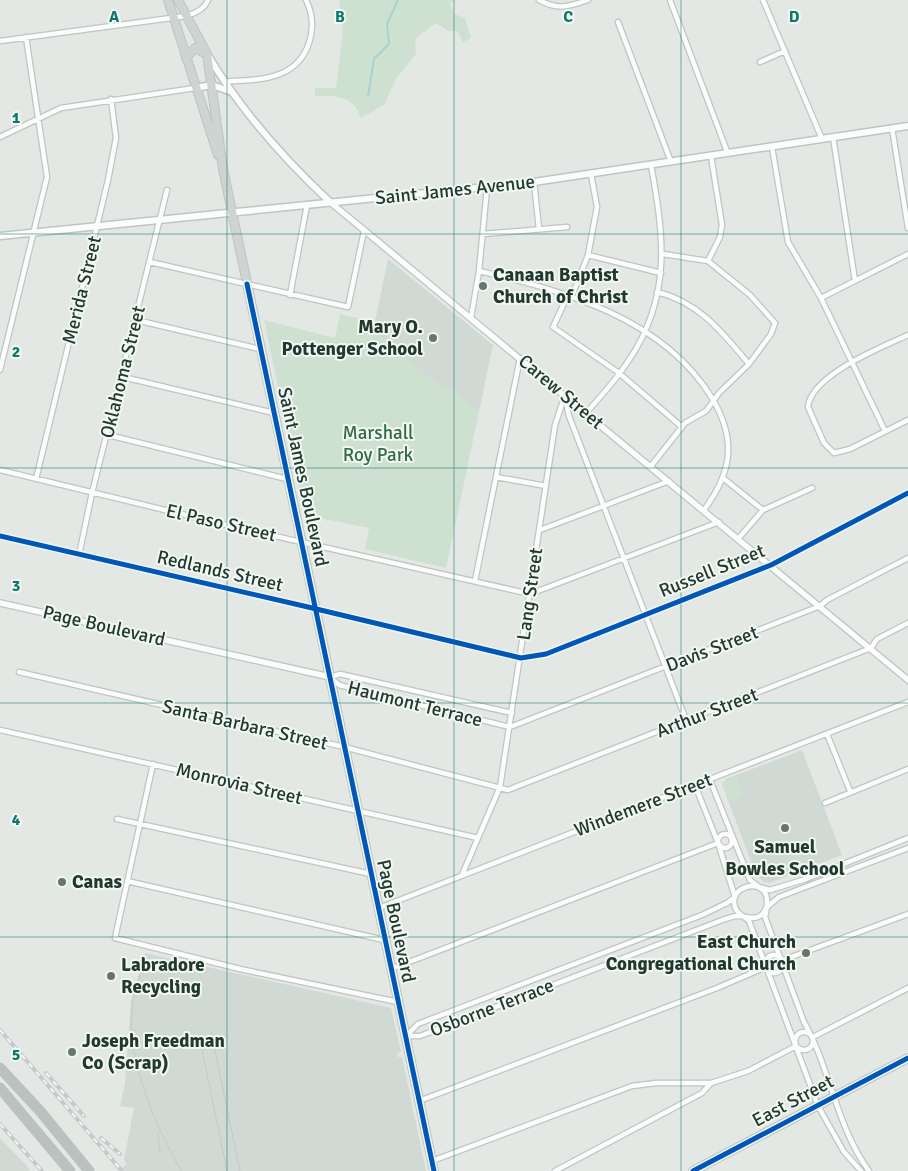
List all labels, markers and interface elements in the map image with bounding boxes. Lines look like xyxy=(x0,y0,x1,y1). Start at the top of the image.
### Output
text: A xyxy=(109,7,120,27)
text: B xyxy=(335,7,345,27)
text: C xyxy=(563,7,573,27)
text: D xyxy=(789,7,800,27)
text: 1 xyxy=(12,108,21,128)
street label: Saint James Avenue xyxy=(374,170,536,210)
street label: Merida Street xyxy=(57,233,107,347)
place label: Canaan Baptist Church of Christ xyxy=(493,263,628,309)
marker: Canaan Baptist Church of Christ xyxy=(477,280,489,292)
street label: Oklahoma Street xyxy=(95,303,151,441)
place label: Mary O. Pottenger School xyxy=(281,315,423,361)
marker: Mary O. Pottenger School xyxy=(427,332,439,344)
text: 2 xyxy=(12,342,20,362)
street label: Carew Street xyxy=(513,349,609,435)
street label: Saint James Boulevard xyxy=(272,385,334,569)
park label: Marshall Roy Park xyxy=(342,421,414,467)
street label: El Paso Street xyxy=(164,499,279,547)
street label: Russell Street xyxy=(656,539,769,603)
street label: Redlands Street xyxy=(155,545,286,597)
street label: Lang Street xyxy=(512,546,548,642)
text: 3 xyxy=(12,576,20,596)
street label: Page Boulevard xyxy=(40,600,168,652)
street label: Davis Street xyxy=(662,620,762,678)
street label: Haumont Terrace xyxy=(345,676,485,732)
street label: Arthur Street xyxy=(653,682,762,743)
street label: Santa Barbara Street xyxy=(160,694,330,756)
street label: Monrovia Street xyxy=(174,758,305,810)
street label: Windemere Street xyxy=(571,768,716,842)
text: 4 xyxy=(12,810,21,830)
marker: Samuel Bowles School xyxy=(779,822,791,834)
place label: Samuel Bowles School xyxy=(725,835,845,881)
street label: Page Boulevard xyxy=(371,857,421,985)
place label: Canas xyxy=(72,870,122,894)
marker: Canas xyxy=(56,876,68,888)
place label: East Church Congregational Church xyxy=(606,930,796,976)
marker: East Church Congregational Church xyxy=(800,947,812,959)
place label: Labradore Recycling xyxy=(121,953,205,999)
marker: Labradore Recycling xyxy=(105,970,117,982)
street label: Osborne Terrace xyxy=(427,973,557,1043)
place label: Joseph Freedman Co (Scrap) xyxy=(82,1029,225,1075)
text: 5 xyxy=(12,1045,20,1065)
marker: Joseph Freedman Co (Scrap) xyxy=(66,1046,78,1058)
street label: East Street xyxy=(748,1069,838,1132)

